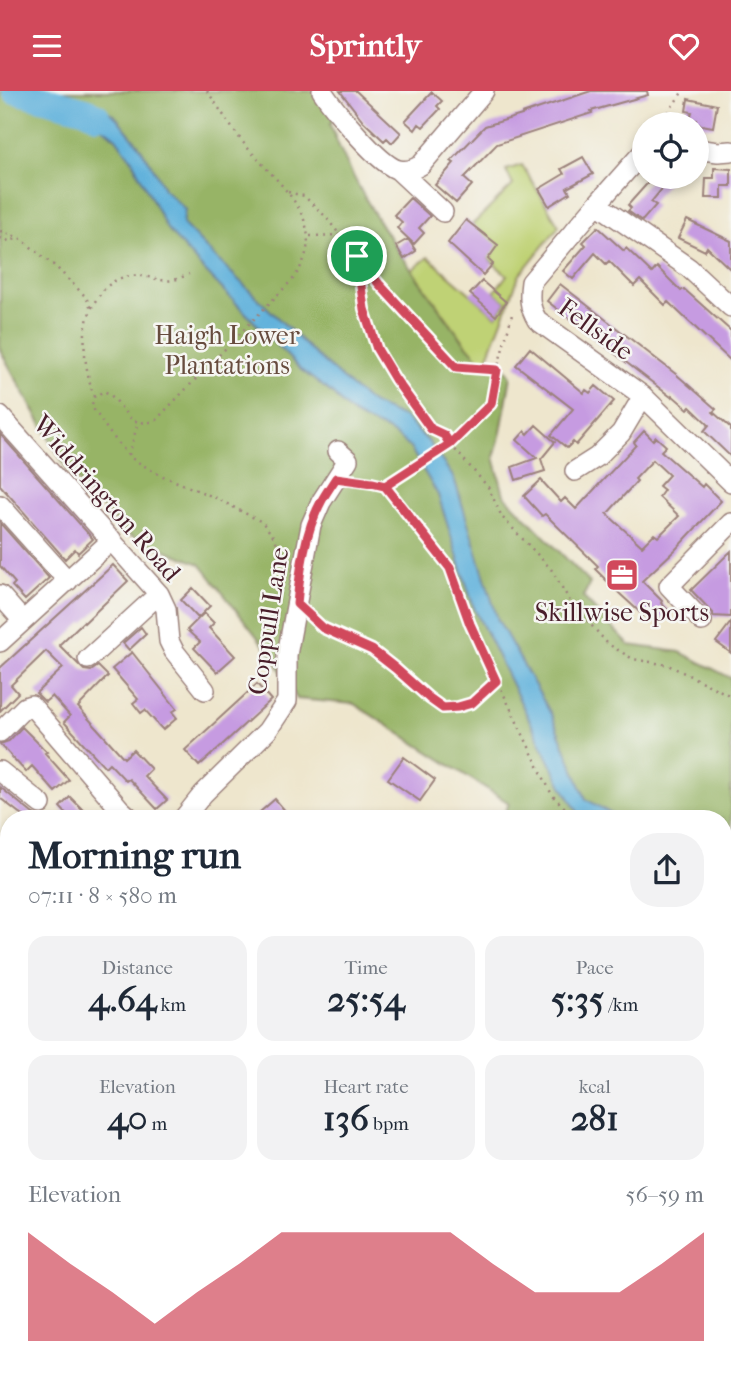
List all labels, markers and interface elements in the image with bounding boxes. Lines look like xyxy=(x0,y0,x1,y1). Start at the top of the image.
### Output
icon: menu xyxy=(28,27,66,65)
text: Sprintly xyxy=(310,27,421,64)
icon: heart xyxy=(665,27,703,65)
map controls xyxy=(632,112,709,189)
button: locate xyxy=(632,112,709,189)
pin xyxy=(327,226,387,286)
icon: arrive xyxy=(338,237,376,275)
street label: Fellside xyxy=(552,292,639,367)
park label: Haigh Lower Plantations xyxy=(154,320,300,381)
street label: Widdrington Road xyxy=(25,408,188,588)
street label: Coppull Lane xyxy=(242,545,295,697)
office icon: Skillwise Sports xyxy=(603,556,641,594)
place label: Skillwise Sports xyxy=(535,597,709,628)
text: Morning run xyxy=(28,833,241,878)
button: share xyxy=(630,833,704,907)
text: 07:11 · 8 × 580 m xyxy=(28,882,177,909)
text: Distance xyxy=(102,957,173,979)
text: Time xyxy=(344,957,388,979)
text: Pace xyxy=(576,957,614,979)
text: 4.64 xyxy=(89,979,156,1020)
text: 25:54 xyxy=(327,979,405,1020)
text: 5:35 xyxy=(551,979,604,1020)
text: km xyxy=(156,994,186,1016)
text: /km xyxy=(604,994,638,1016)
text: Elevation xyxy=(99,1076,176,1098)
text: Heart rate xyxy=(323,1076,409,1098)
text: kcal xyxy=(579,1076,611,1098)
text: 40 xyxy=(107,1098,147,1139)
text: 136 xyxy=(323,1098,369,1139)
text: 281 xyxy=(571,1098,619,1139)
text: m xyxy=(147,1113,167,1135)
text: bpm xyxy=(369,1113,409,1135)
text: Elevation xyxy=(28,1181,121,1208)
text: 56–59 m xyxy=(626,1181,704,1208)

